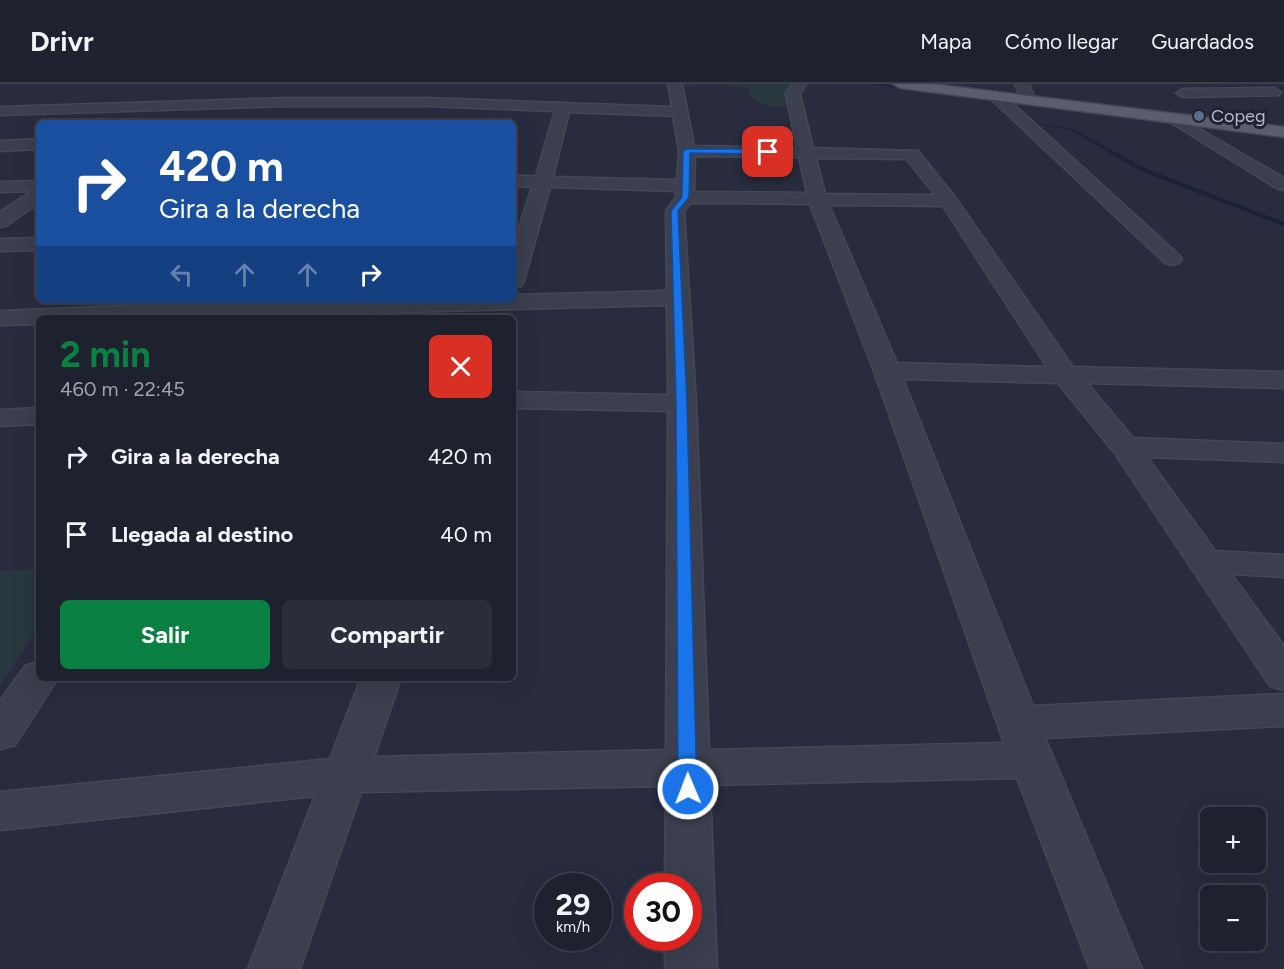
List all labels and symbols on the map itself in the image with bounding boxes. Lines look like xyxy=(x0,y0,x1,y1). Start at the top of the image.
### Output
place label: Copeg xyxy=(1211,105,1265,127)
marker: Copeg xyxy=(1192,109,1206,123)
pin xyxy=(742,126,793,177)
position arrow xyxy=(656,757,720,821)
speed limit sign: 30 xyxy=(624,873,702,951)

